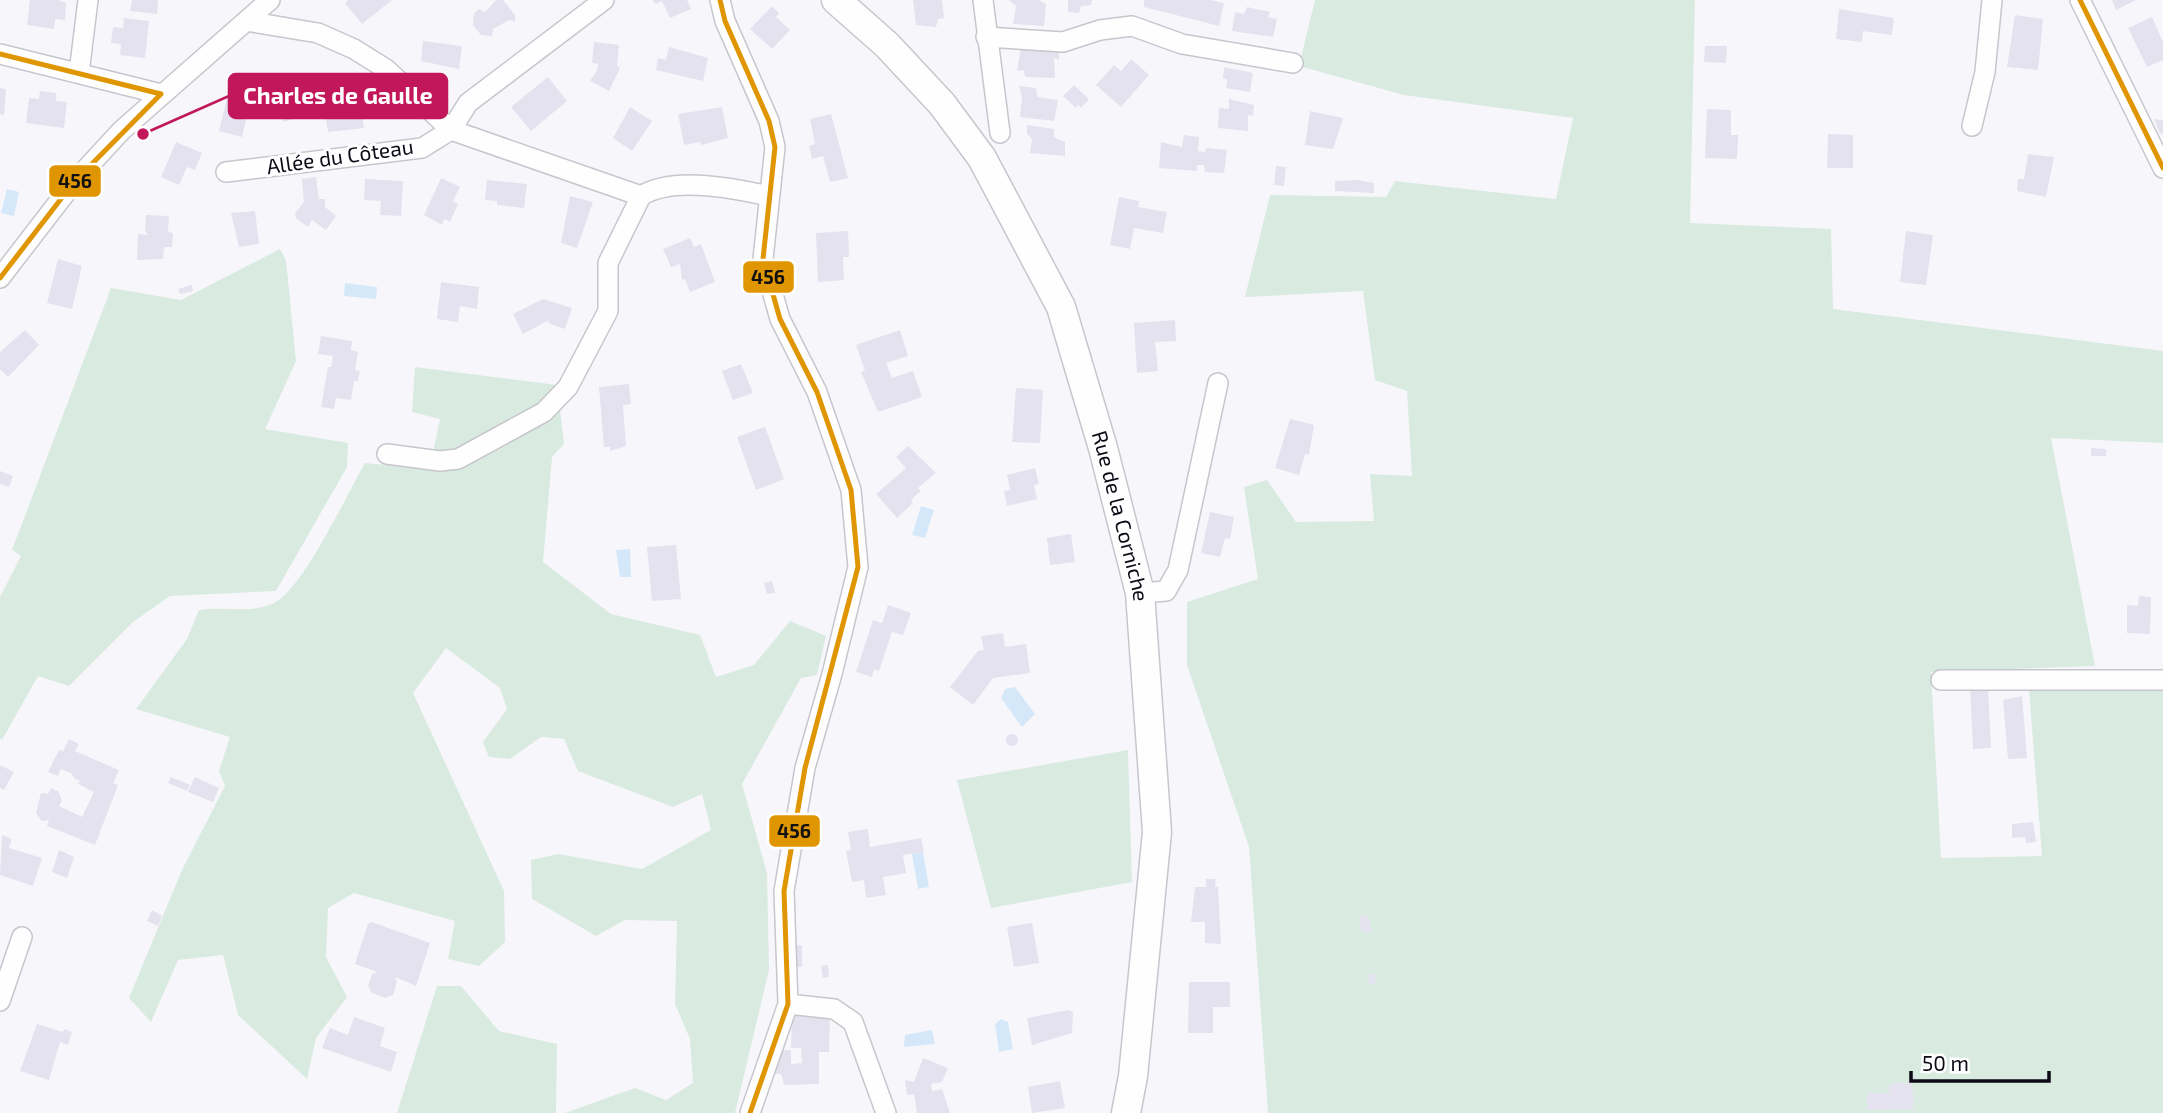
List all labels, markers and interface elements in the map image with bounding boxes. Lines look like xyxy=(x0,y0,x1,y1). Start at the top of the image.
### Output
callout: Charles de Gaulle xyxy=(229,74,447,118)
text: Charles de Gaulle xyxy=(243,81,433,109)
street label: Allée du Côteau xyxy=(265,133,415,178)
line badge: 456 xyxy=(48,164,102,198)
text: 456 xyxy=(58,169,92,192)
line badge: 456 xyxy=(742,260,795,294)
text: 456 xyxy=(751,265,785,288)
street label: Rue de la Corniche xyxy=(1088,428,1155,602)
line badge: 456 xyxy=(768,814,821,848)
text: 456 xyxy=(777,819,811,842)
scale bar xyxy=(1911,1040,2049,1084)
text: 50 m xyxy=(1922,1050,1969,1075)

